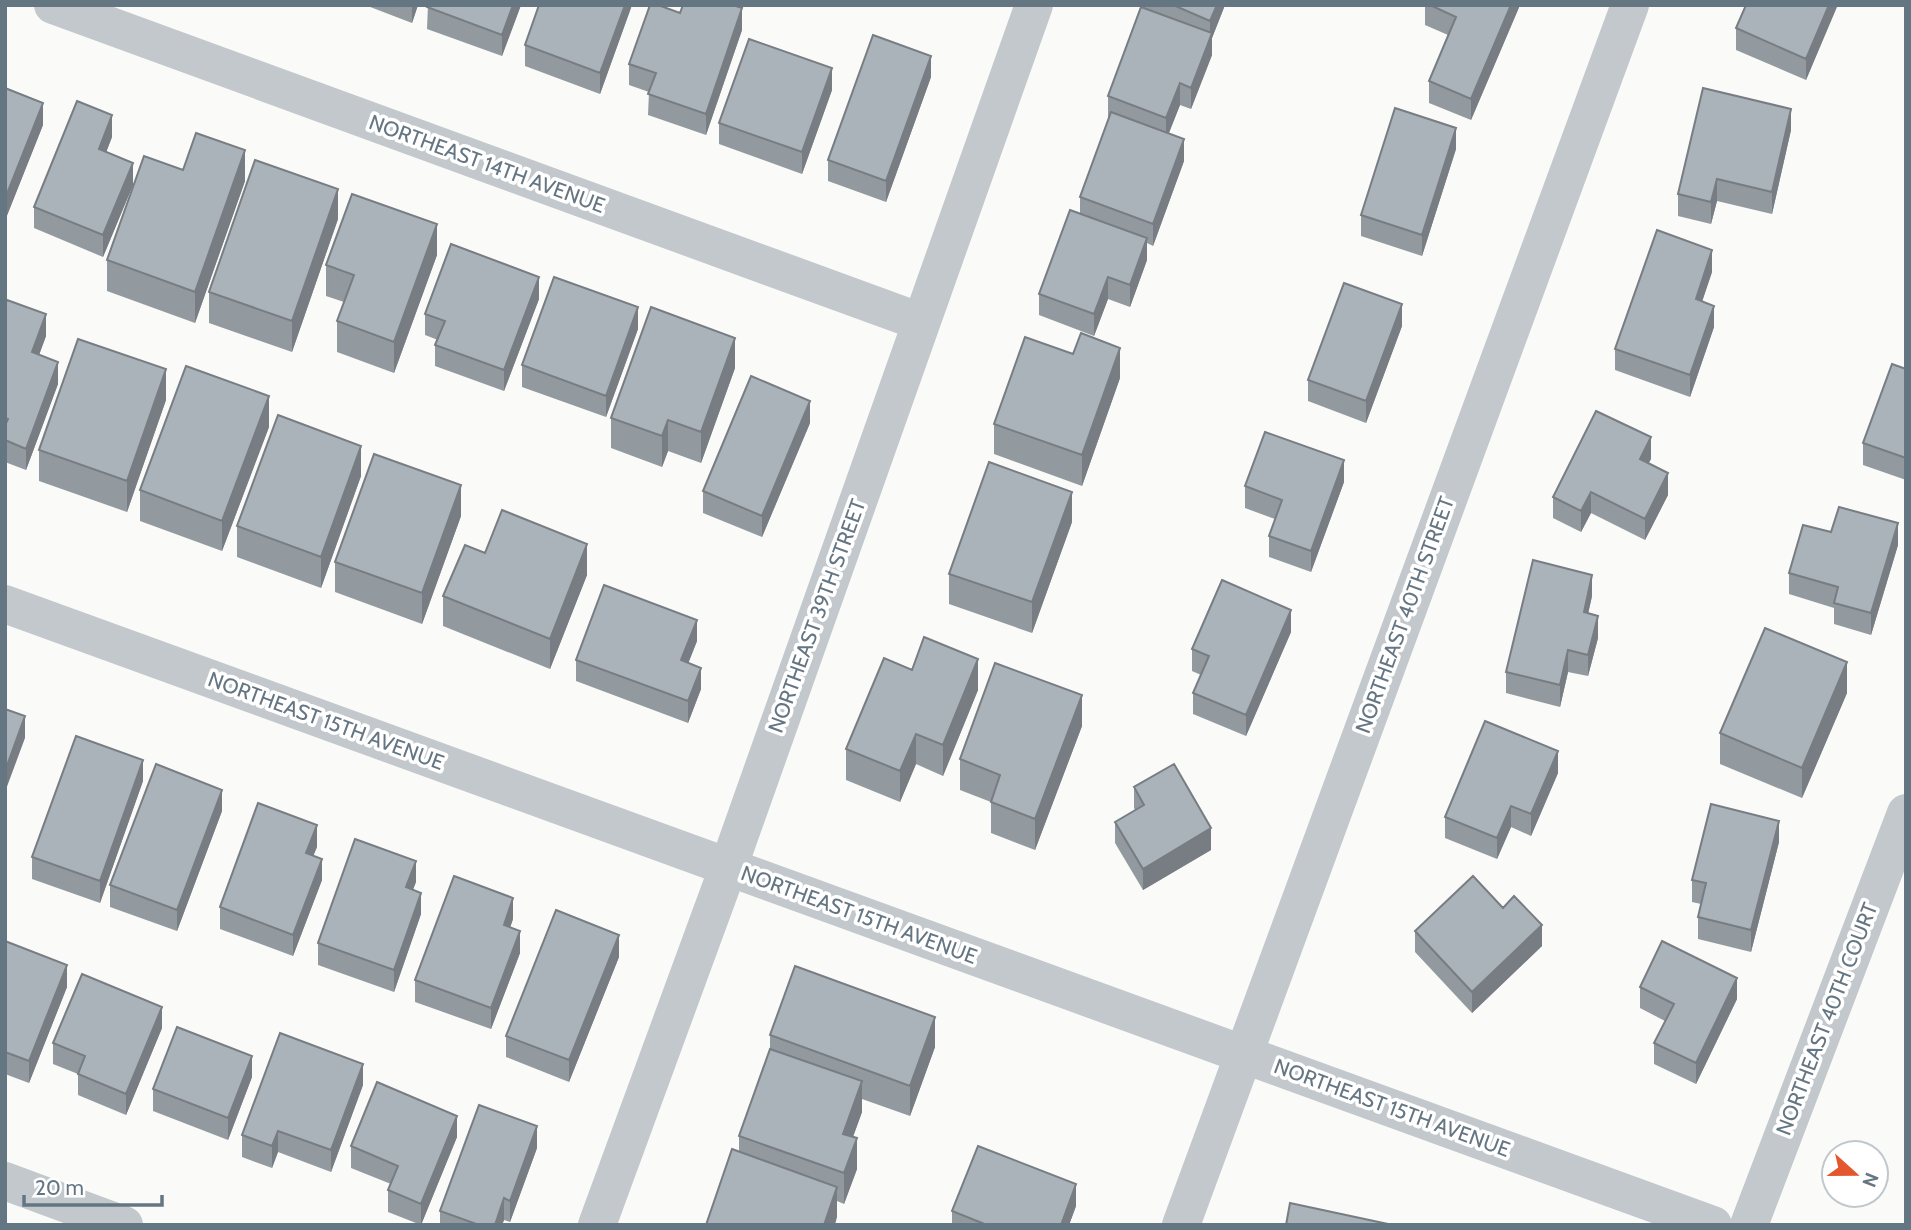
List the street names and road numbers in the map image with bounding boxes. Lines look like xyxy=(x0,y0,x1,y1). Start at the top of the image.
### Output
street label: NORTHEAST 14TH AVENUE xyxy=(366,109,609,218)
street label: NORTHEAST 40TH STREET xyxy=(1350,493,1459,736)
street label: NORTHEAST 39TH STREET xyxy=(763,496,870,736)
street label: NORTHEAST 15TH AVENUE xyxy=(205,666,447,775)
street label: NORTHEAST 15TH AVENUE xyxy=(738,860,980,969)
street label: NORTHEAST 40TH COURT xyxy=(1771,899,1882,1139)
street label: NORTHEAST 15TH AVENUE xyxy=(1271,1053,1513,1162)

